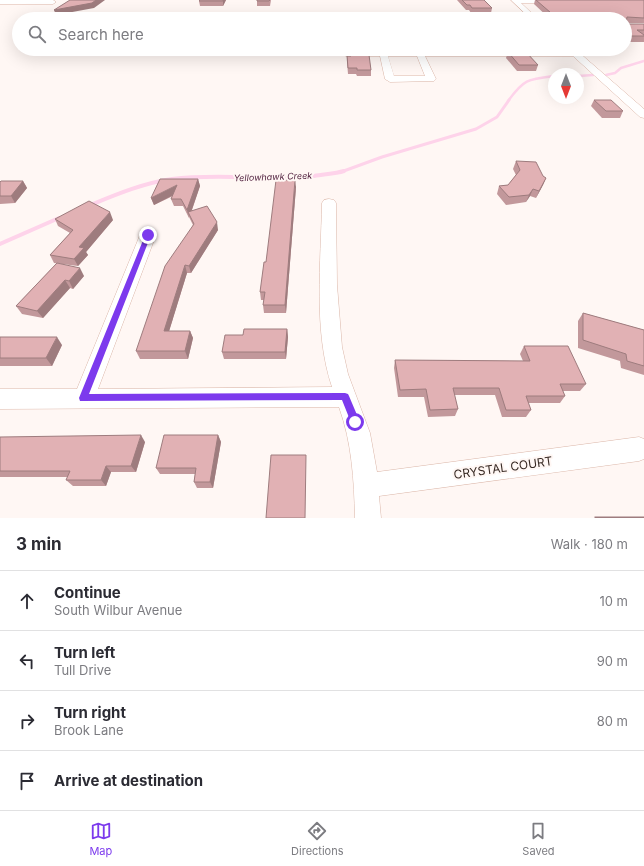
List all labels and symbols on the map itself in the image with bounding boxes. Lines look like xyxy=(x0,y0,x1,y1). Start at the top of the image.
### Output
north arrow xyxy=(548,68,584,104)
water label: Yellowhawk Creek xyxy=(234,170,313,183)
route end xyxy=(139,226,157,244)
route start xyxy=(346,413,364,431)
street label: CRYSTAL COURT xyxy=(453,453,554,482)

